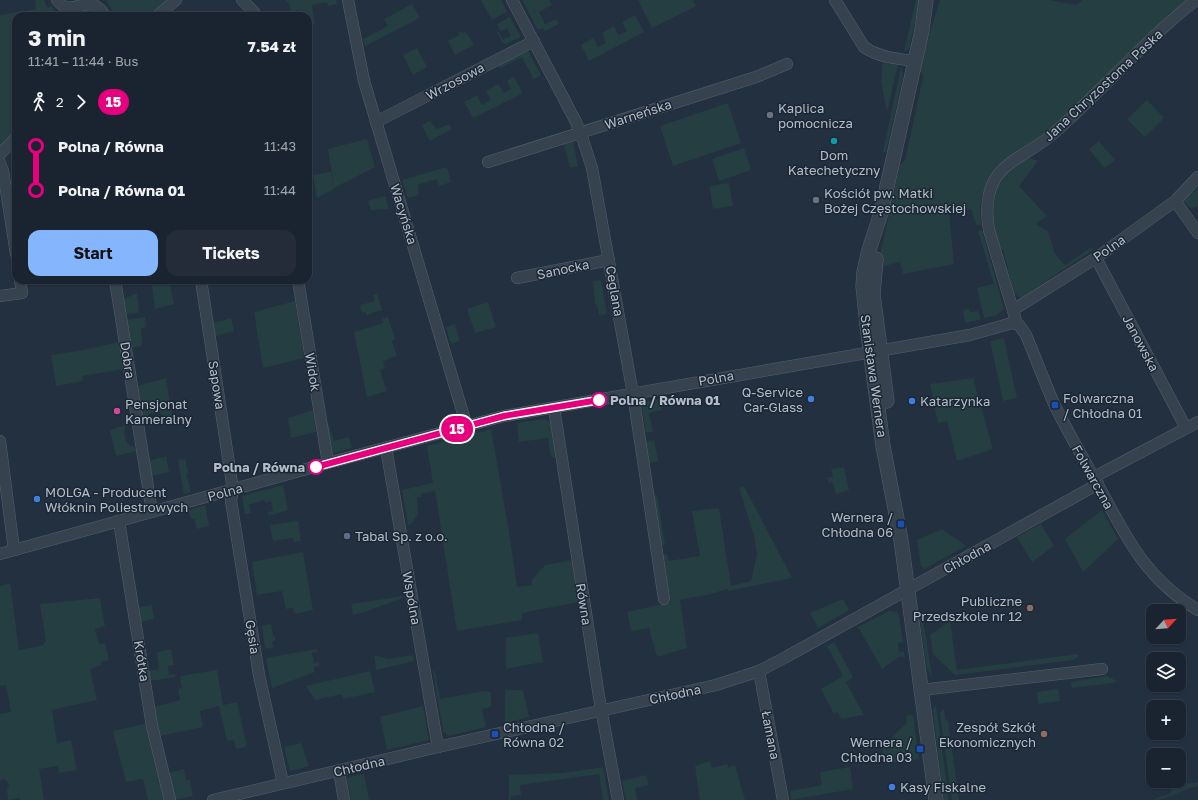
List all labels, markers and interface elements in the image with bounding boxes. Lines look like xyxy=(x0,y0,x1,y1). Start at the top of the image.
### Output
text: 3 min xyxy=(28,24,86,51)
street label: Jana Chryzostoma Paska xyxy=(1040,26,1166,144)
text: 7.54 zł xyxy=(247,37,296,55)
text: 11:41 – 11:44 · Bus xyxy=(28,53,138,69)
street label: Wrzosowa xyxy=(423,59,487,103)
icon: walk xyxy=(28,91,50,113)
icon: forward xyxy=(70,91,92,113)
text: 15 xyxy=(106,93,121,110)
text: 2 xyxy=(56,94,64,110)
street label: Warneńska xyxy=(603,96,673,132)
place label: Kaplica pomocnicza xyxy=(778,100,853,131)
marker: Kaplica pomocnicza xyxy=(765,110,775,120)
marker: Dom Katechetyczny xyxy=(829,136,839,146)
text: Polna / Równa xyxy=(58,137,164,155)
text: 11:43 xyxy=(264,138,296,154)
place label: Dom Katechetyczny xyxy=(788,147,881,178)
text: Polna / Równa 01 xyxy=(58,181,185,199)
text: 11:44 xyxy=(264,182,296,198)
street label: Wacyńska xyxy=(387,182,421,246)
place label: Kościół pw. Matki Bożej Częstochowskiej xyxy=(824,185,966,216)
marker: Kościół pw. Matki Bożej Częstochowskiej xyxy=(811,195,821,205)
button: Start xyxy=(28,230,158,276)
button: Tickets xyxy=(166,230,296,276)
street label: Polna xyxy=(1090,231,1128,265)
street label: Sanocka xyxy=(535,256,591,282)
street label: Ceglana xyxy=(603,264,627,318)
street label: Janowska xyxy=(1119,312,1163,374)
street label: Stanisława Wernera xyxy=(857,314,891,438)
street label: Dobra xyxy=(117,340,139,380)
street label: Widok xyxy=(302,351,324,393)
street label: Sapowa xyxy=(205,360,229,410)
street label: Polna xyxy=(697,367,735,389)
place label: Q-Service Car-Glass xyxy=(742,384,803,415)
place label: Folwarczna / Chłodna 01 xyxy=(1063,390,1142,421)
marker: Polna / Równa 01 xyxy=(591,392,607,408)
place label: Polna / Równa 01 xyxy=(610,392,720,408)
place label: Katarzynka xyxy=(920,393,990,409)
marker: Q-Service Car-Glass xyxy=(806,394,816,404)
place label: Pensjonat Kameralny xyxy=(125,396,192,427)
marker: Katarzynka xyxy=(907,396,917,406)
marker: Folwarczna / Chłodna 01 xyxy=(1050,400,1060,410)
marker: Pensjonat Kameralny xyxy=(112,406,122,416)
line badge: 15 xyxy=(439,416,475,442)
text: 15 xyxy=(449,420,465,437)
street label: Folwarczna xyxy=(1069,442,1117,512)
place label: Polna / Równa xyxy=(213,459,305,475)
marker: Polna / Równa xyxy=(308,459,324,475)
street label: Polna xyxy=(206,480,244,504)
place label: MOLGA - Producent Włóknin Poliestrowych xyxy=(45,484,188,515)
marker: MOLGA - Producent Włóknin Poliestrowych xyxy=(32,494,42,504)
place label: Wernera / Chłodna 06 xyxy=(822,509,893,540)
marker: Wernera / Chłodna 06 xyxy=(896,519,906,529)
place label: Tabal Sp. z o.o. xyxy=(355,528,448,544)
marker: Tabal Sp. z o.o. xyxy=(342,531,352,541)
street label: Chłodna xyxy=(940,537,994,577)
street label: Wspólna xyxy=(399,570,425,626)
street label: Równa xyxy=(573,582,595,626)
place label: Publiczne Przedszkole nr 12 xyxy=(913,593,1022,624)
marker: Publiczne Przedszkole nr 12 xyxy=(1025,603,1035,613)
north arrow xyxy=(1146,604,1186,644)
map controls xyxy=(1146,604,1186,788)
street label: Gęsia xyxy=(242,619,264,655)
street label: Krótka xyxy=(131,639,153,683)
button: layers xyxy=(1146,652,1186,692)
street label: Chłodna xyxy=(648,681,702,707)
button: + xyxy=(1146,700,1186,740)
street label: Łamana xyxy=(758,709,784,761)
place label: Chłodna / Równa 02 xyxy=(503,719,565,750)
place label: Zespół Szkół Ekonomicznych xyxy=(939,719,1036,750)
marker: Chłodna / Równa 02 xyxy=(490,729,500,739)
marker: Zespół Szkół Ekonomicznych xyxy=(1039,729,1049,739)
place label: Wernera / Chłodna 03 xyxy=(841,734,912,765)
marker: Wernera / Chłodna 03 xyxy=(915,744,925,754)
button: − xyxy=(1146,748,1186,788)
street label: Chłodna xyxy=(332,752,386,780)
place label: Kasy Fiskalne xyxy=(900,779,986,795)
marker: Kasy Fiskalne xyxy=(887,782,897,792)

